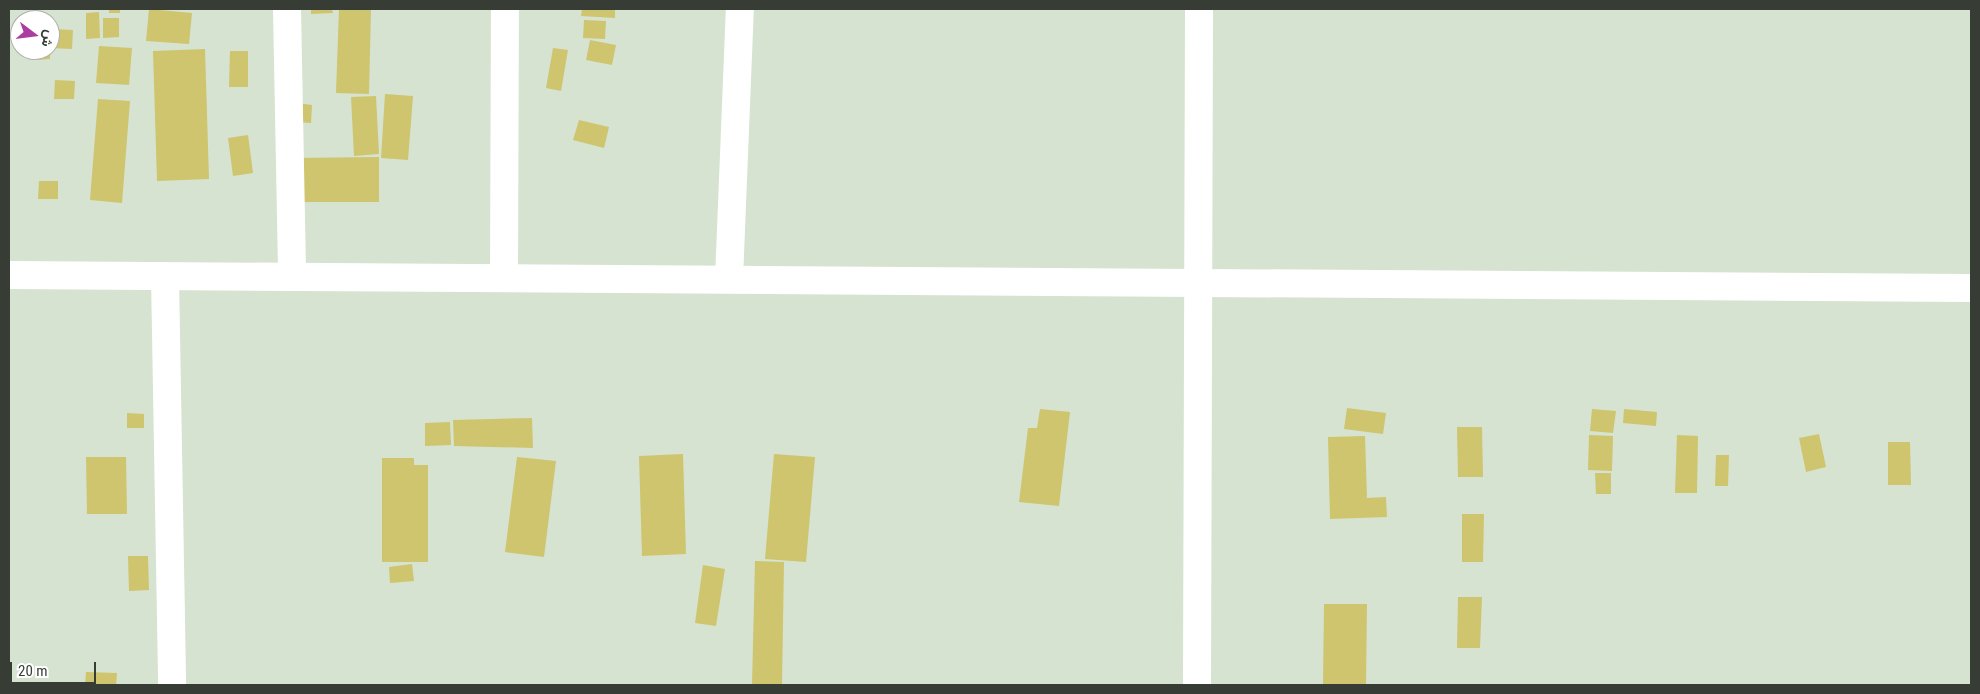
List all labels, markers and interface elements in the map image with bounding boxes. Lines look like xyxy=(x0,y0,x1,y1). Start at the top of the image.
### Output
north arrow xyxy=(10,10,60,60)
text: ش xyxy=(39,28,58,49)
scale bar xyxy=(12,652,99,684)
text: 20 m xyxy=(18,662,48,680)

